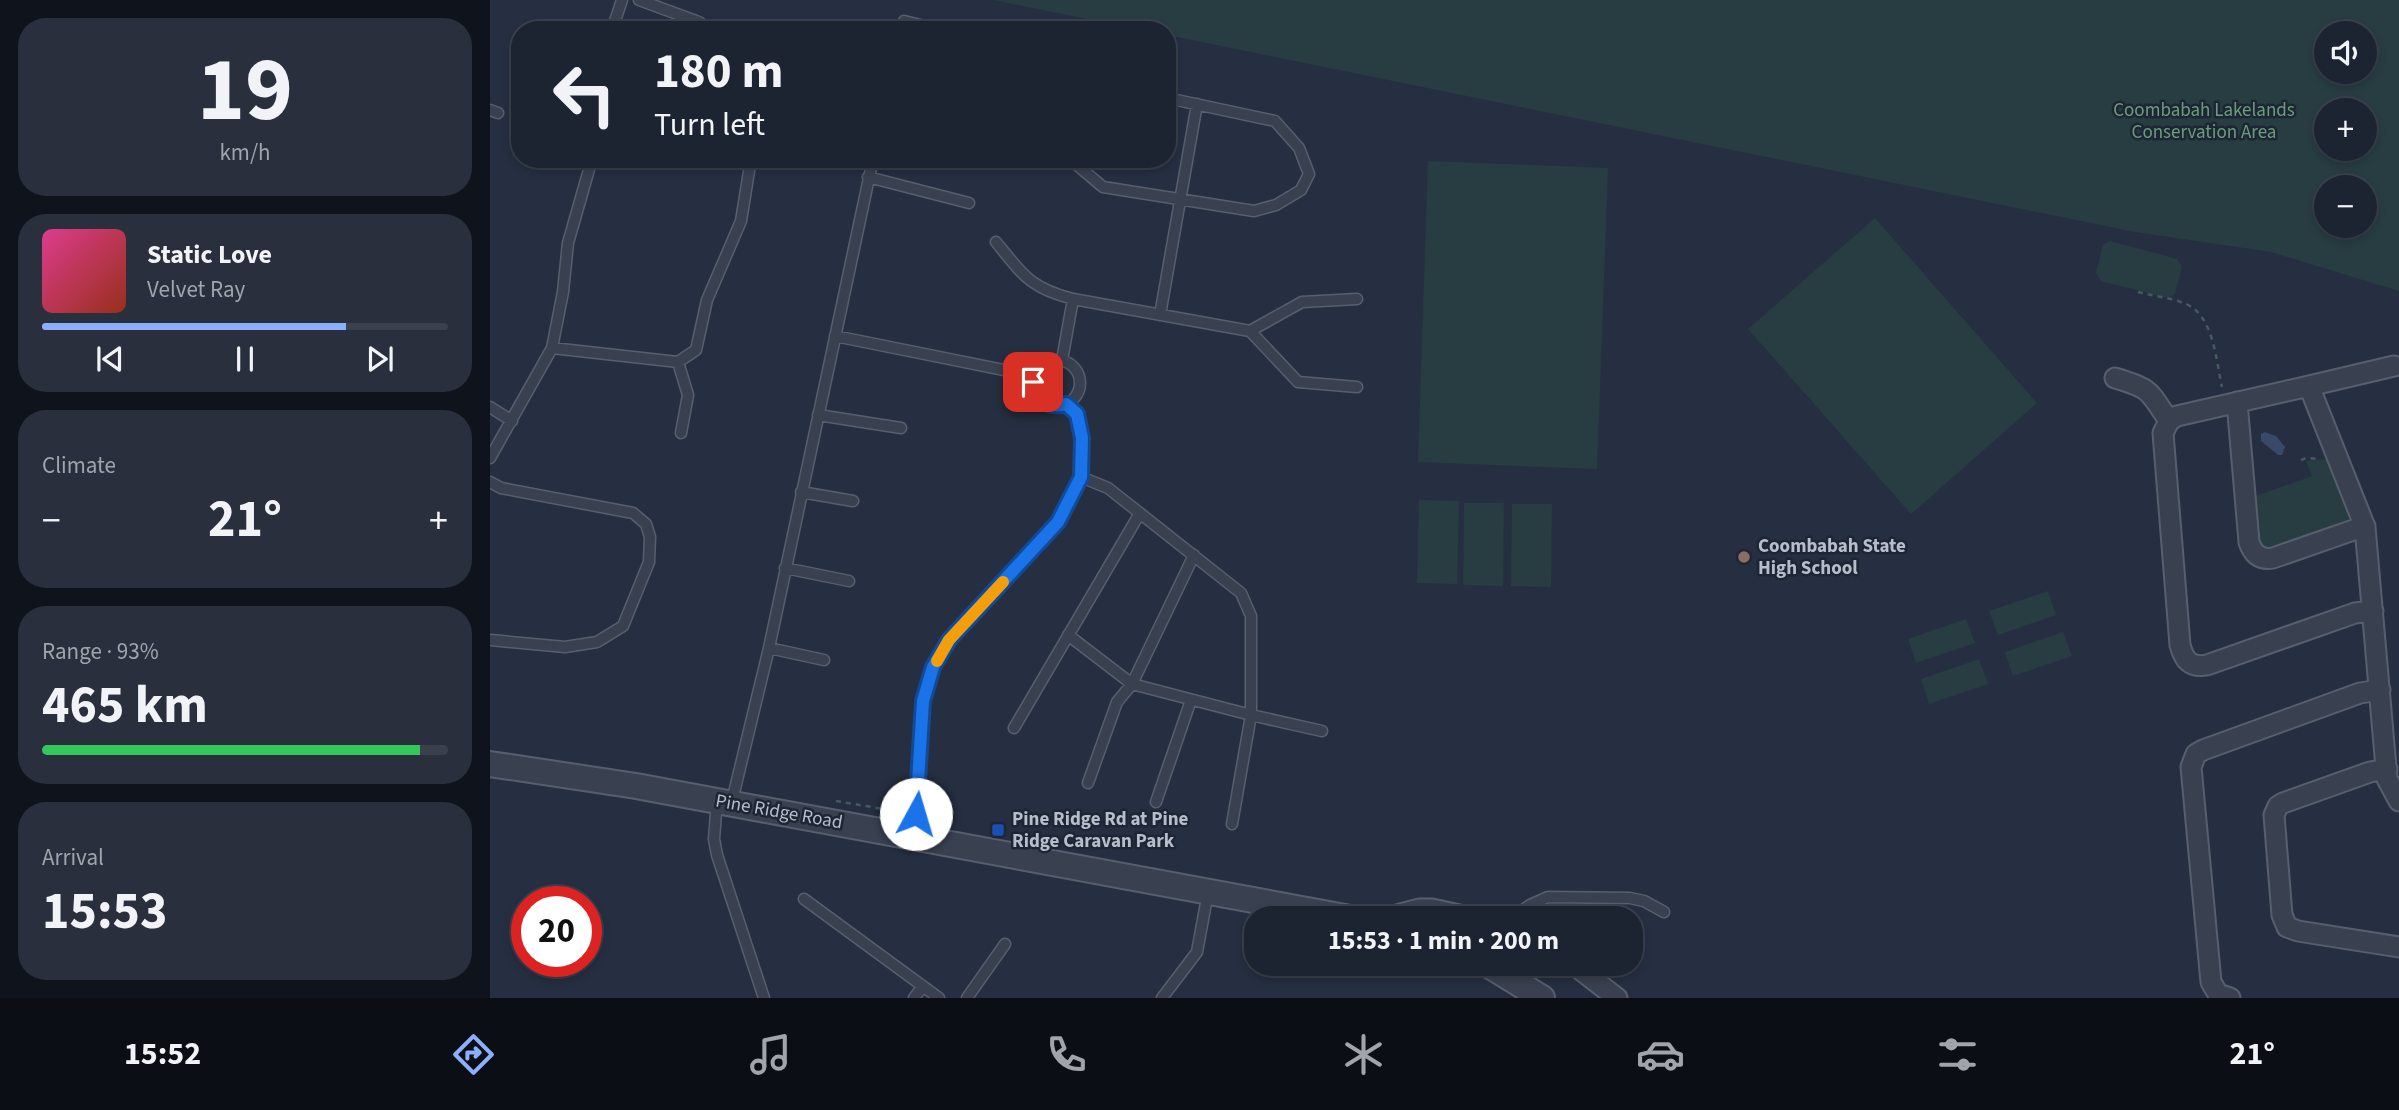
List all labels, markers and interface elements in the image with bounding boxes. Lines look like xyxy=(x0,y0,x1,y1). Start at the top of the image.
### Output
map controls xyxy=(2314,21,2377,238)
button: sound xyxy=(2314,21,2377,84)
text: 19 xyxy=(197,26,293,155)
text: 180 m xyxy=(654,37,783,107)
icon: left xyxy=(539,49,630,140)
park label: Coombabah Lakelands Conservation Area xyxy=(2113,97,2295,146)
button: + xyxy=(2314,98,2377,161)
text: Turn left xyxy=(654,102,765,148)
text: km/h xyxy=(219,136,271,169)
button: − xyxy=(2314,175,2377,238)
text: Static Love xyxy=(147,236,272,273)
text: Velvet Ray xyxy=(147,273,245,306)
icon: previous xyxy=(91,340,129,378)
icon: pause xyxy=(226,340,264,378)
icon: next xyxy=(361,340,399,378)
pin xyxy=(1003,352,1063,412)
icon: arrive xyxy=(1014,363,1052,401)
text: Climate xyxy=(42,449,116,482)
text: 21° xyxy=(208,483,282,557)
text: − xyxy=(42,494,61,548)
text: + xyxy=(429,494,448,548)
place label: Coombabah State High School xyxy=(1758,533,1906,582)
marker: Coombabah State High School xyxy=(1736,549,1752,565)
text: Range · 93% xyxy=(42,635,159,668)
text: 465 km xyxy=(42,669,208,743)
position arrow xyxy=(879,777,953,851)
street label: Pine Ridge Road xyxy=(713,788,845,836)
place label: Pine Ridge Rd at Pine Ridge Caravan Park xyxy=(1012,806,1189,855)
marker: Pine Ridge Rd at Pine Ridge Caravan Park xyxy=(990,822,1006,838)
text: Arrival xyxy=(42,841,104,874)
text: 15:53 xyxy=(42,875,167,949)
speed limit sign: 20 xyxy=(511,886,602,977)
text: 15:53 · 1 min · 200 m xyxy=(1328,922,1559,959)
icon: directions xyxy=(449,1030,498,1079)
icon: music xyxy=(746,1030,795,1079)
icon: phone xyxy=(1042,1030,1091,1079)
icon: climate xyxy=(1339,1030,1388,1079)
icon: car xyxy=(1636,1030,1685,1079)
icon: filters xyxy=(1933,1030,1982,1079)
text: 15:52 xyxy=(124,1031,201,1077)
text: 21° xyxy=(2230,1031,2275,1077)

